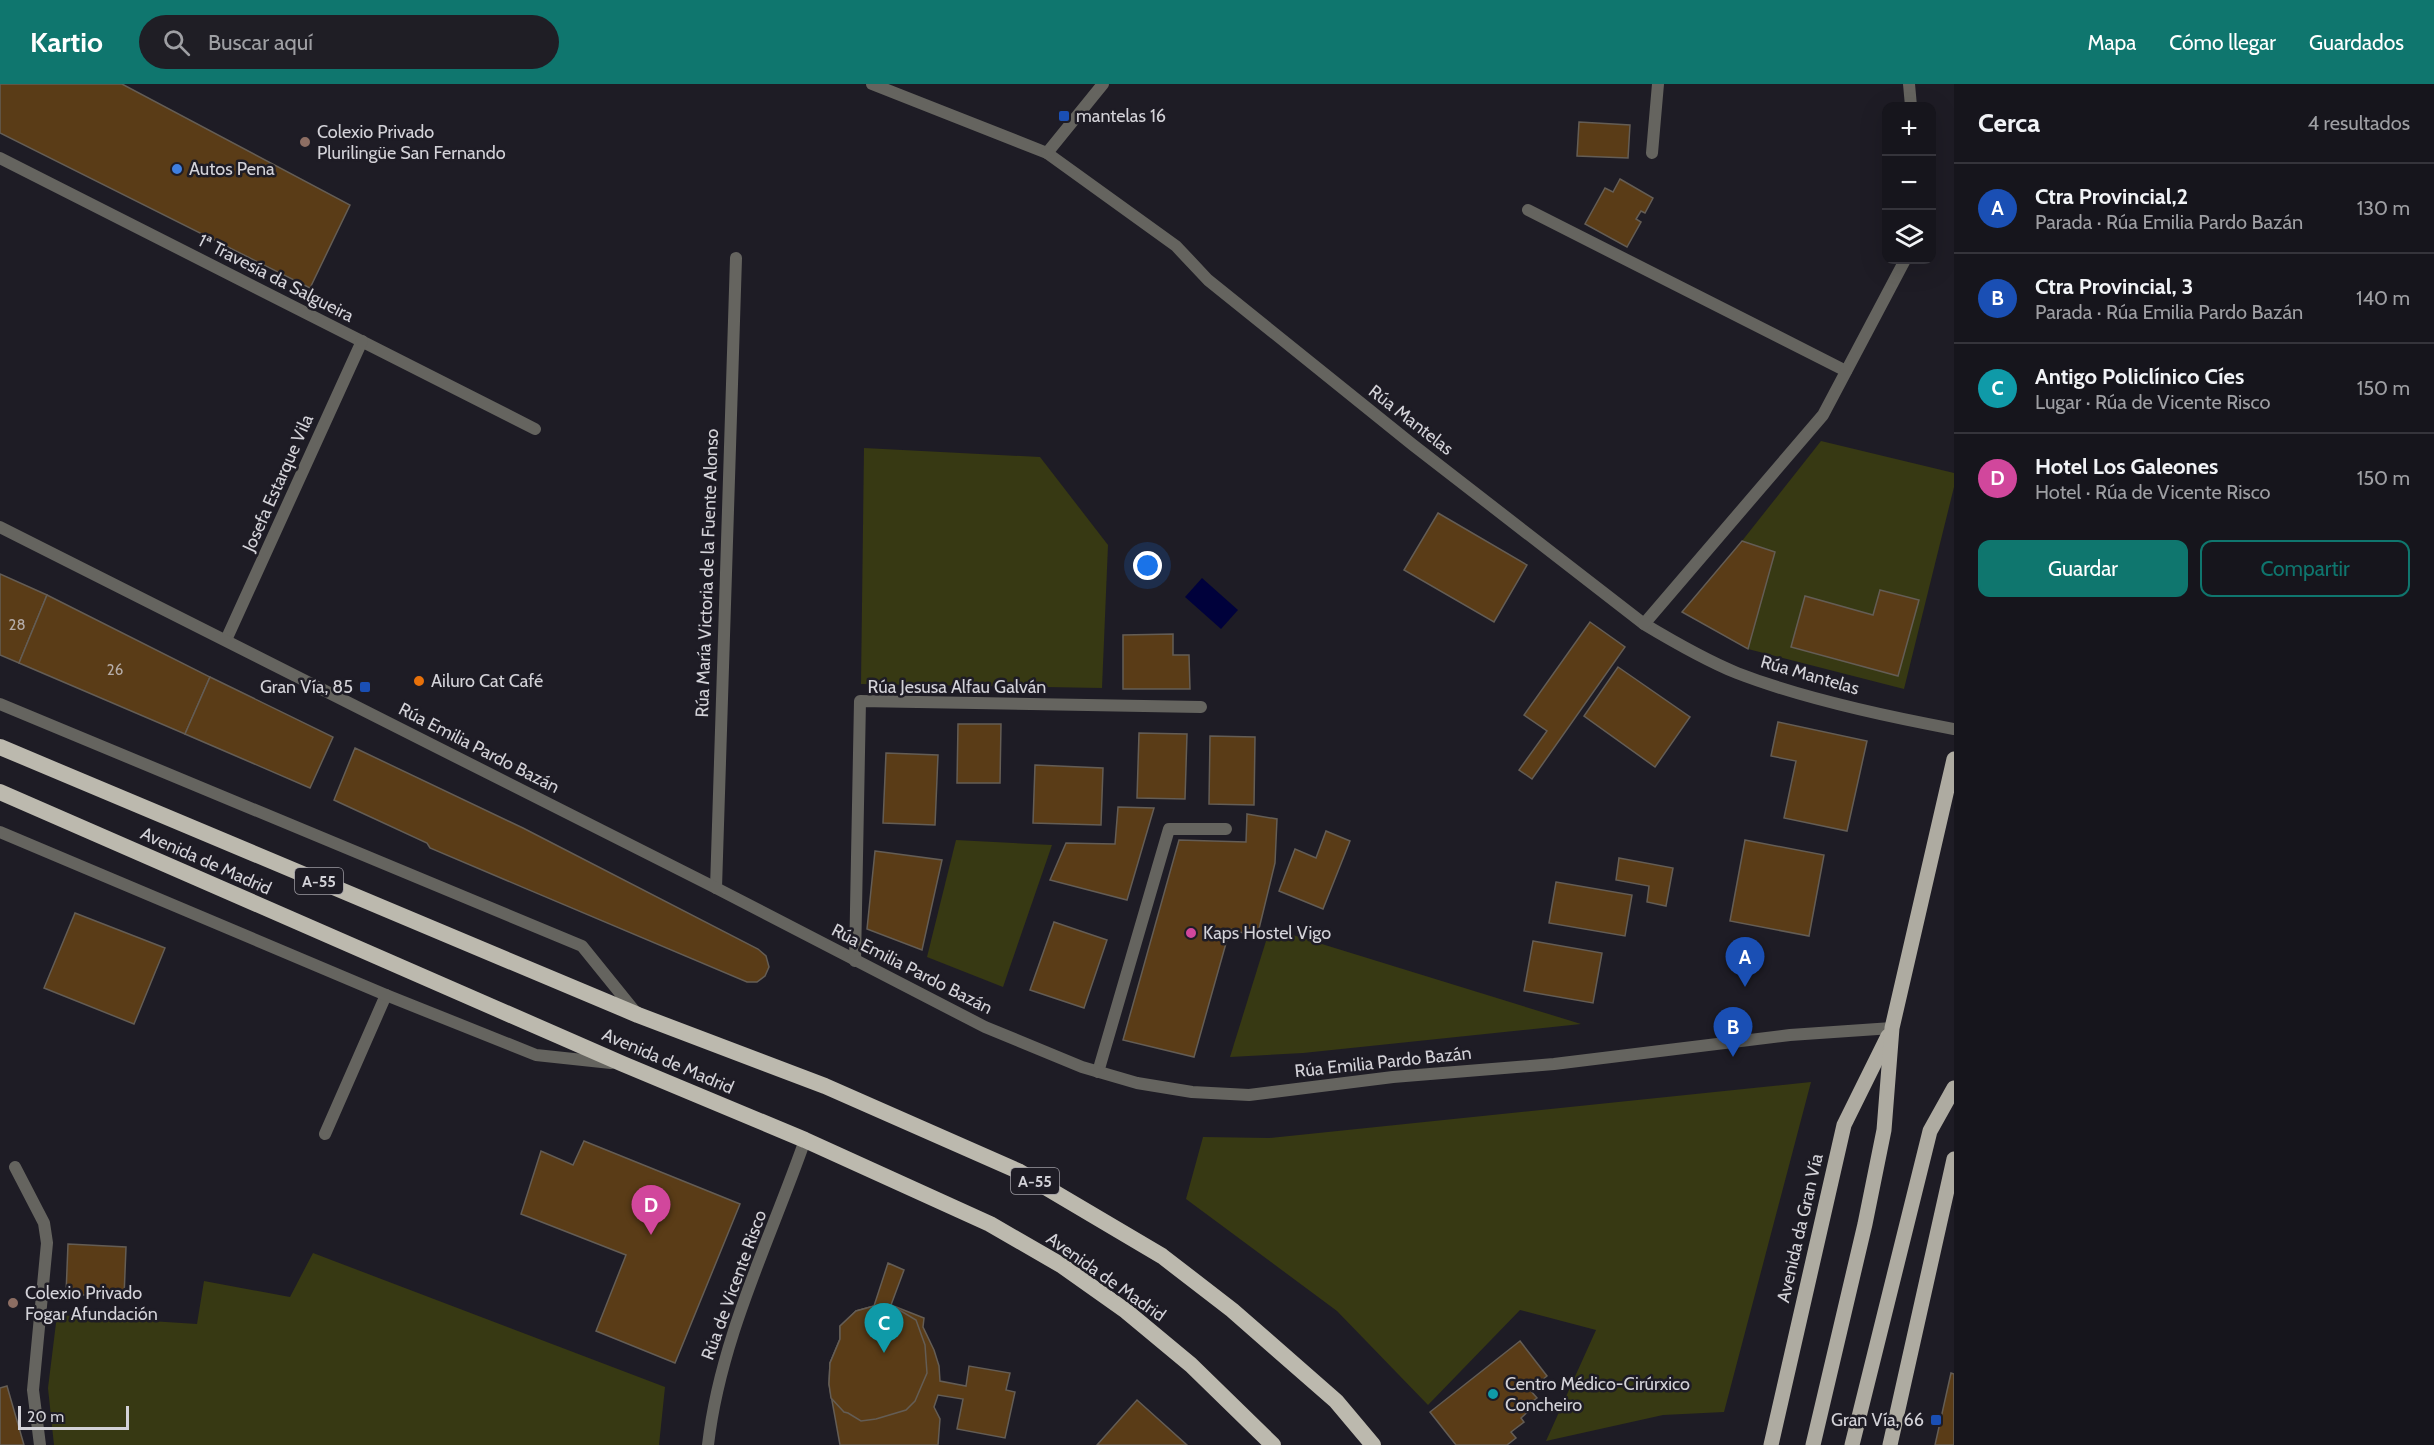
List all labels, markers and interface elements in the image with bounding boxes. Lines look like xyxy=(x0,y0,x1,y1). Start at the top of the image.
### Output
search box xyxy=(139,15,559,69)
text: Kartio xyxy=(30,25,103,59)
icon: search xyxy=(160,26,193,59)
text: Buscar aquí xyxy=(208,29,313,56)
text: Mapa xyxy=(2088,30,2136,55)
text: Cómo llegar xyxy=(2169,30,2276,55)
text: Guardados xyxy=(2309,30,2404,55)
map controls xyxy=(1882,102,1936,264)
button: + xyxy=(1882,102,1936,156)
place label: mantelas 16 xyxy=(1076,105,1166,127)
text: Cerca xyxy=(1978,107,2040,139)
marker: mantelas 16 xyxy=(1057,109,1071,123)
text: 4 resultados xyxy=(2308,111,2410,135)
place label: Colexio Privado Plurilingüe San Fernando xyxy=(317,121,506,164)
marker: Colexio Privado Plurilingüe San Fernando xyxy=(298,135,312,149)
button: − xyxy=(1882,156,1936,210)
place label: Autos Pena xyxy=(189,158,275,180)
marker: Autos Pena xyxy=(170,162,184,176)
text: Ctra Provincial,2 xyxy=(2035,183,2188,210)
text: A xyxy=(1991,196,2004,220)
text: 130 m xyxy=(2357,196,2410,220)
button: layers xyxy=(1882,210,1936,264)
text: Parada · Rúa Emilia Pardo Bazán xyxy=(2035,210,2303,234)
street label: 1ª Travesía da Salgueira xyxy=(195,229,358,327)
text: Ctra Provincial, 3 xyxy=(2035,273,2193,300)
text: B xyxy=(1991,286,2004,310)
text: 140 m xyxy=(2356,286,2410,310)
text: Parada · Rúa Emilia Pardo Bazán xyxy=(2035,300,2303,324)
text: Antigo Policlínico Cíes xyxy=(2035,363,2244,390)
text: C xyxy=(1991,376,2004,400)
text: 150 m xyxy=(2357,376,2410,400)
street label: Rúa Mantelas xyxy=(1364,380,1458,460)
text: Lugar · Rúa de Vicente Risco xyxy=(2035,390,2271,414)
street label: Josefa Estarque Vila xyxy=(237,411,318,556)
street label: Rúa María Victoria de la Fuente Alonso xyxy=(691,428,723,718)
text: Hotel Los Galeones xyxy=(2035,453,2218,480)
text: D xyxy=(1990,466,2005,490)
text: 150 m xyxy=(2357,466,2410,490)
text: Hotel · Rúa de Vicente Risco xyxy=(2035,480,2271,504)
button: Guardar xyxy=(1978,540,2188,597)
button: Compartir xyxy=(2200,540,2410,597)
your location xyxy=(1133,551,1162,580)
house number: 28 xyxy=(9,616,25,634)
street label: Rúa Mantelas xyxy=(1758,650,1862,700)
house number: 26 xyxy=(107,661,123,679)
place label: Ailuro Cat Café xyxy=(431,670,543,692)
marker: Ailuro Cat Café xyxy=(412,674,426,688)
place label: Gran Vía, 85 xyxy=(260,676,353,698)
street label: Rúa Jesusa Alfau Galván xyxy=(868,676,1046,698)
marker: Gran Vía, 85 xyxy=(358,680,372,694)
street label: Rúa Emilia Pardo Bazán xyxy=(395,698,563,798)
street label: Avenida de Madrid xyxy=(137,822,275,900)
road number: A-55 xyxy=(295,868,343,894)
street label: Rúa Emilia Pardo Bazán xyxy=(828,919,996,1019)
place label: Kaps Hostel Vigo xyxy=(1203,922,1331,944)
marker: Kaps Hostel Vigo xyxy=(1184,926,1198,940)
pin: A xyxy=(1726,938,1764,987)
pin: B xyxy=(1714,1008,1752,1057)
street label: Avenida de Madrid xyxy=(599,1023,737,1099)
street label: Rúa Emilia Pardo Bazán xyxy=(1294,1042,1472,1082)
street label: Avenida da Gran Vía xyxy=(1772,1151,1828,1305)
road number: A-55 xyxy=(1011,1168,1059,1194)
pin: D xyxy=(632,1186,670,1235)
street label: Rúa de Vicente Risco xyxy=(697,1207,771,1363)
street label: Avenida de Madrid xyxy=(1042,1228,1170,1326)
place label: Colexio Privado Fogar Afundación xyxy=(25,1282,158,1325)
marker: Colexio Privado Fogar Afundación xyxy=(6,1296,20,1310)
pin: C xyxy=(864,1304,904,1353)
place label: Centro Médico-Cirúrxico Concheiro xyxy=(1505,1373,1690,1416)
marker: Centro Médico-Cirúrxico Concheiro xyxy=(1486,1387,1500,1401)
scale bar xyxy=(18,1403,129,1430)
text: 20 m xyxy=(27,1407,64,1426)
place label: Gran Vía, 66 xyxy=(1831,1409,1924,1431)
marker: Gran Vía, 66 xyxy=(1929,1413,1943,1427)

